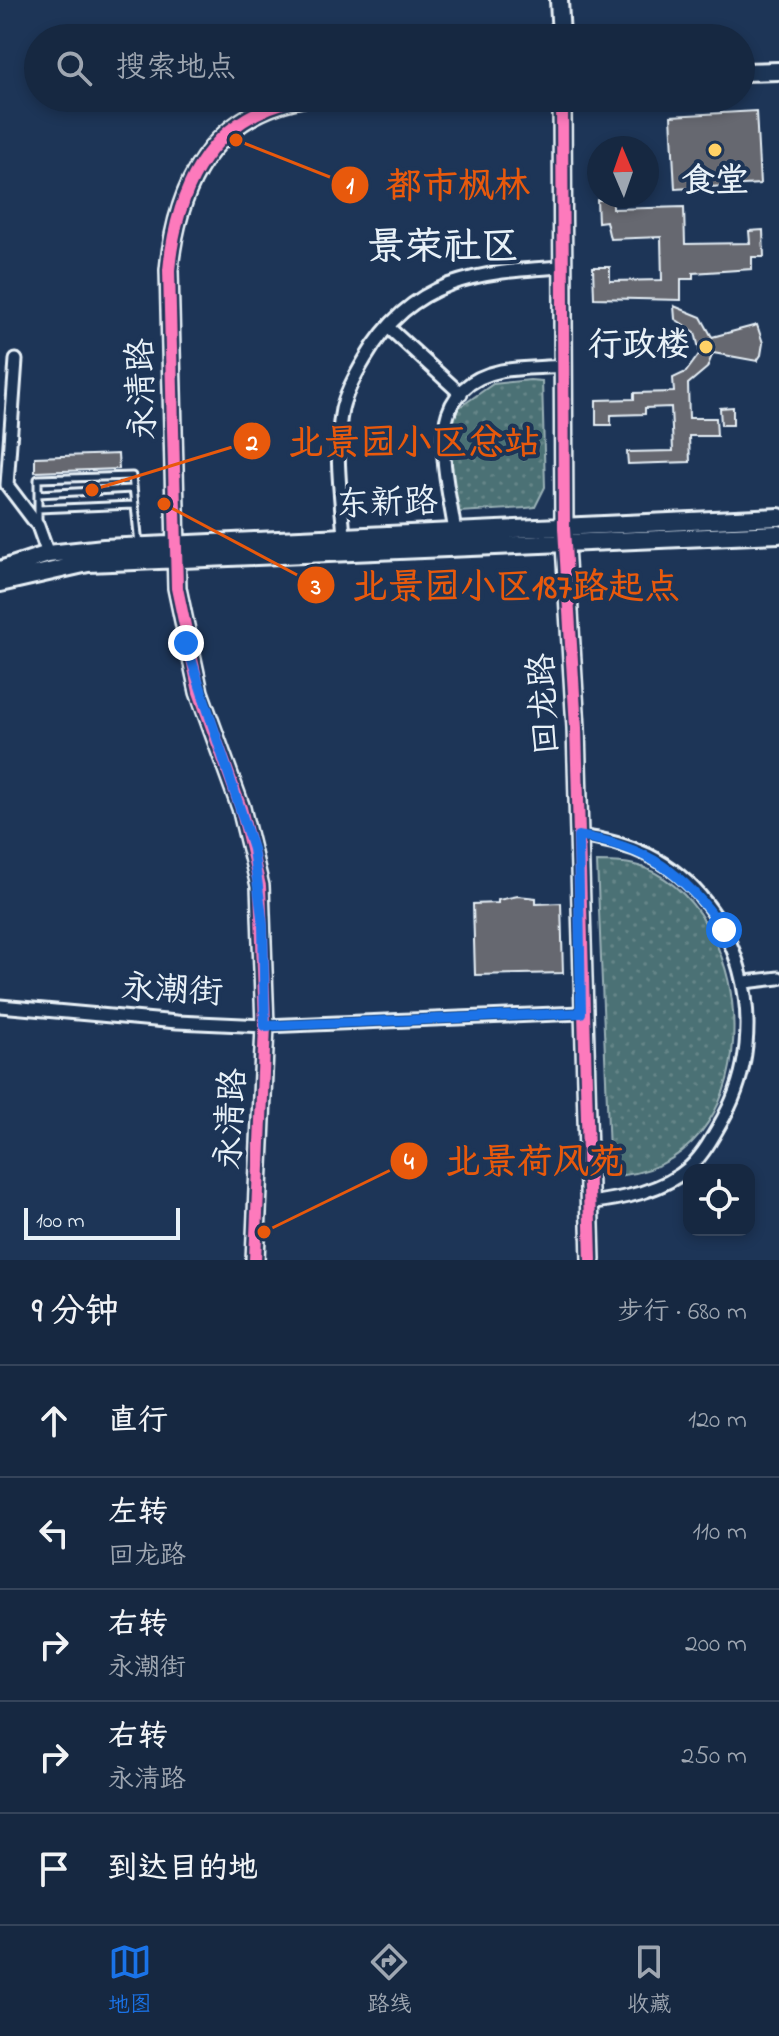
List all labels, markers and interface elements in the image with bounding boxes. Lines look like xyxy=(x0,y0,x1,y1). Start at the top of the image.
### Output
search box xyxy=(24,24,755,112)
icon: search xyxy=(52,46,96,90)
text: 搜索地点 xyxy=(116,47,236,91)
north arrow xyxy=(587,136,659,208)
marker: 食堂 xyxy=(706,141,724,159)
callout: 都市枫林 xyxy=(330,155,546,215)
place label: 食堂 xyxy=(681,158,749,208)
text: 都市枫林 xyxy=(386,162,530,215)
text: 1 xyxy=(346,170,354,205)
district label: 景荣社区 xyxy=(367,221,519,277)
place label: 行政楼 xyxy=(588,322,690,372)
street label: 永清路 xyxy=(117,337,171,441)
marker: 行政楼 xyxy=(697,338,715,356)
callout: 北景园小区总站 xyxy=(232,411,556,471)
text: 北景园小区总站 xyxy=(288,419,540,472)
text: 2 xyxy=(245,427,258,462)
street label: 东新路 xyxy=(335,478,439,532)
callout: 北景园小区187路起点 xyxy=(296,555,696,615)
text: 北景园小区187路起点 xyxy=(352,563,680,616)
text: 3 xyxy=(310,571,321,606)
route end xyxy=(168,625,204,661)
street label: 回龙路 xyxy=(518,652,574,756)
route start xyxy=(706,912,742,948)
street label: 永潮街 xyxy=(120,964,224,1020)
street label: 永清路 xyxy=(205,1067,261,1171)
callout: 北景荷风苑 xyxy=(389,1131,641,1191)
text: 北景荷风苑 xyxy=(445,1138,625,1191)
text: 4 xyxy=(404,1146,414,1181)
map controls xyxy=(683,1164,755,1236)
button: locate xyxy=(683,1164,755,1236)
scale bar xyxy=(24,1204,180,1240)
text: 100 m xyxy=(36,1206,85,1238)
text: 9 分钟 xyxy=(32,1288,119,1338)
text: 步行 · 680 m xyxy=(617,1294,747,1332)
icon: ahead xyxy=(32,1399,76,1443)
text: 直行 xyxy=(108,1400,168,1444)
text: 120 m xyxy=(688,1402,747,1440)
text: 左转 xyxy=(108,1492,168,1536)
icon: left xyxy=(32,1511,76,1555)
text: 110 m xyxy=(693,1514,747,1552)
text: 回龙路 xyxy=(108,1538,186,1576)
text: 右转 xyxy=(108,1604,168,1648)
icon: right xyxy=(32,1623,76,1667)
text: 200 m xyxy=(685,1626,747,1664)
text: 永潮街 xyxy=(108,1650,186,1688)
text: 右转 xyxy=(108,1716,168,1760)
icon: right xyxy=(32,1735,76,1779)
text: 250 m xyxy=(681,1738,747,1776)
text: 永清路 xyxy=(108,1762,186,1800)
icon: arrive xyxy=(32,1847,76,1891)
text: 到达目的地 xyxy=(108,1848,258,1892)
tab: 地图 xyxy=(108,1940,152,2022)
tab: 路线 xyxy=(367,1940,411,2022)
tab: 收藏 xyxy=(627,1940,671,2022)

